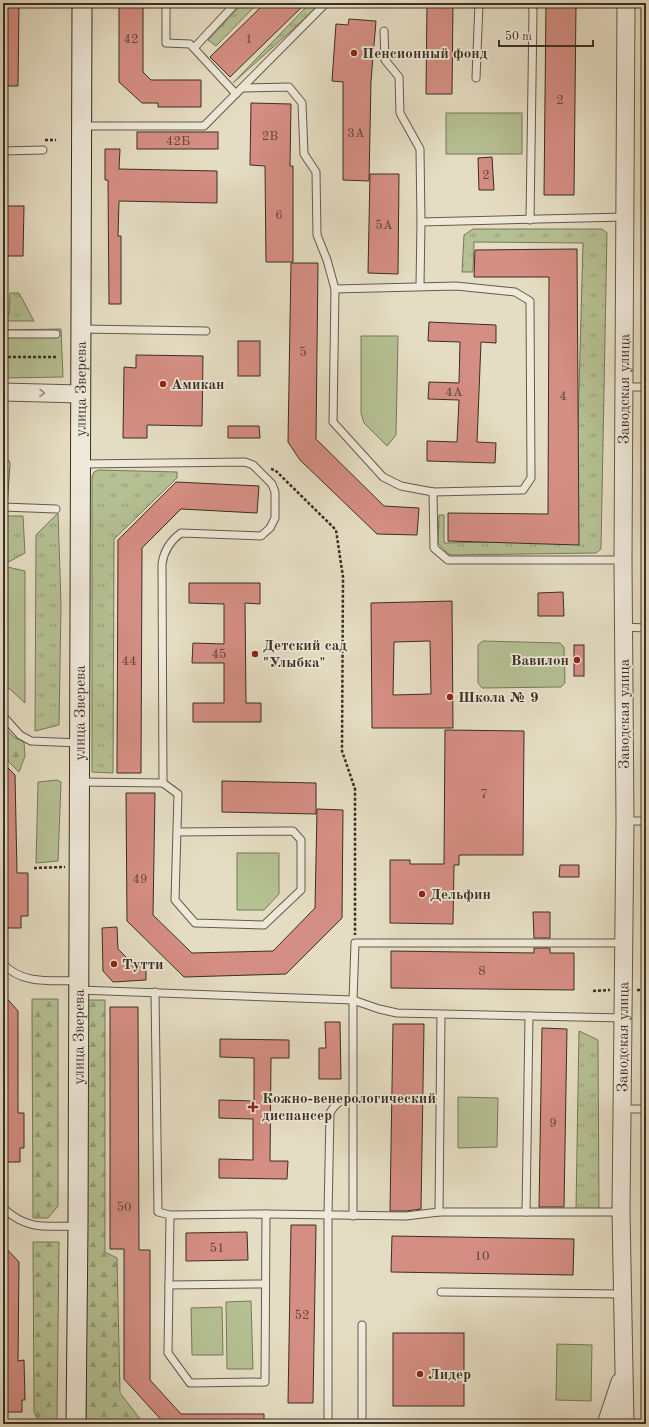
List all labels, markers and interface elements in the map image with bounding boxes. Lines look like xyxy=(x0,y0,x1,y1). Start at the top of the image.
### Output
scale bar xyxy=(499,22,593,48)
text: 50 m xyxy=(505,30,532,43)
house number: 42 xyxy=(123,33,139,46)
house number: 1 xyxy=(245,33,253,46)
place label: Пенсионный фонд xyxy=(362,47,488,62)
marker: Пенсионный фонд xyxy=(349,48,359,58)
house number: 2 xyxy=(556,94,564,107)
house number: 3А xyxy=(347,127,365,140)
house number: 2В xyxy=(262,130,278,143)
house number: 42Б xyxy=(166,135,190,148)
house number: 2 xyxy=(482,169,490,182)
house number: 6 xyxy=(275,209,283,222)
house number: 5А xyxy=(375,219,393,232)
street label: Заводская улица xyxy=(618,333,633,444)
street label: улица Зверева xyxy=(75,341,90,437)
house number: 5 xyxy=(299,346,307,359)
place label: Амикан xyxy=(171,378,225,393)
marker: Амикан xyxy=(158,379,168,389)
house number: 4А xyxy=(445,386,463,399)
one-way arrow xyxy=(39,389,45,397)
house number: 4 xyxy=(559,390,567,403)
place label: Детский сад "Улыбка" xyxy=(263,639,347,671)
house number: 45 xyxy=(211,648,227,661)
marker: Детский сад "Улыбка" xyxy=(250,649,260,659)
place label: Вавилон xyxy=(511,654,569,669)
house number: 44 xyxy=(121,655,137,668)
marker: Вавилон xyxy=(572,655,582,665)
street label: Заводская улица xyxy=(618,658,633,769)
street label: улица Зверева xyxy=(74,665,89,761)
place label: Школа № 9 xyxy=(458,691,539,706)
marker: Школа № 9 xyxy=(445,692,455,702)
house number: 7 xyxy=(480,788,488,801)
house number: 49 xyxy=(132,873,148,886)
place label: Дельфин xyxy=(430,888,491,903)
marker: Дельфин xyxy=(417,889,427,899)
place label: Тутти xyxy=(122,958,164,973)
marker: Тутти xyxy=(109,959,119,969)
house number: 8 xyxy=(478,965,486,978)
street label: Заводская улица xyxy=(616,981,632,1092)
street label: улица Зверева xyxy=(72,989,88,1085)
place label: Кожно-венерологический диспансер xyxy=(262,1092,436,1124)
marker: Кожно-венерологический диспансер xyxy=(247,1101,259,1113)
house number: 9 xyxy=(549,1117,557,1130)
house number: 50 xyxy=(116,1201,132,1214)
house number: 51 xyxy=(209,1242,225,1255)
house number: 10 xyxy=(474,1250,490,1263)
house number: 52 xyxy=(294,1309,310,1322)
place label: Лидер xyxy=(428,1368,471,1383)
marker: Лидер xyxy=(415,1369,425,1379)

